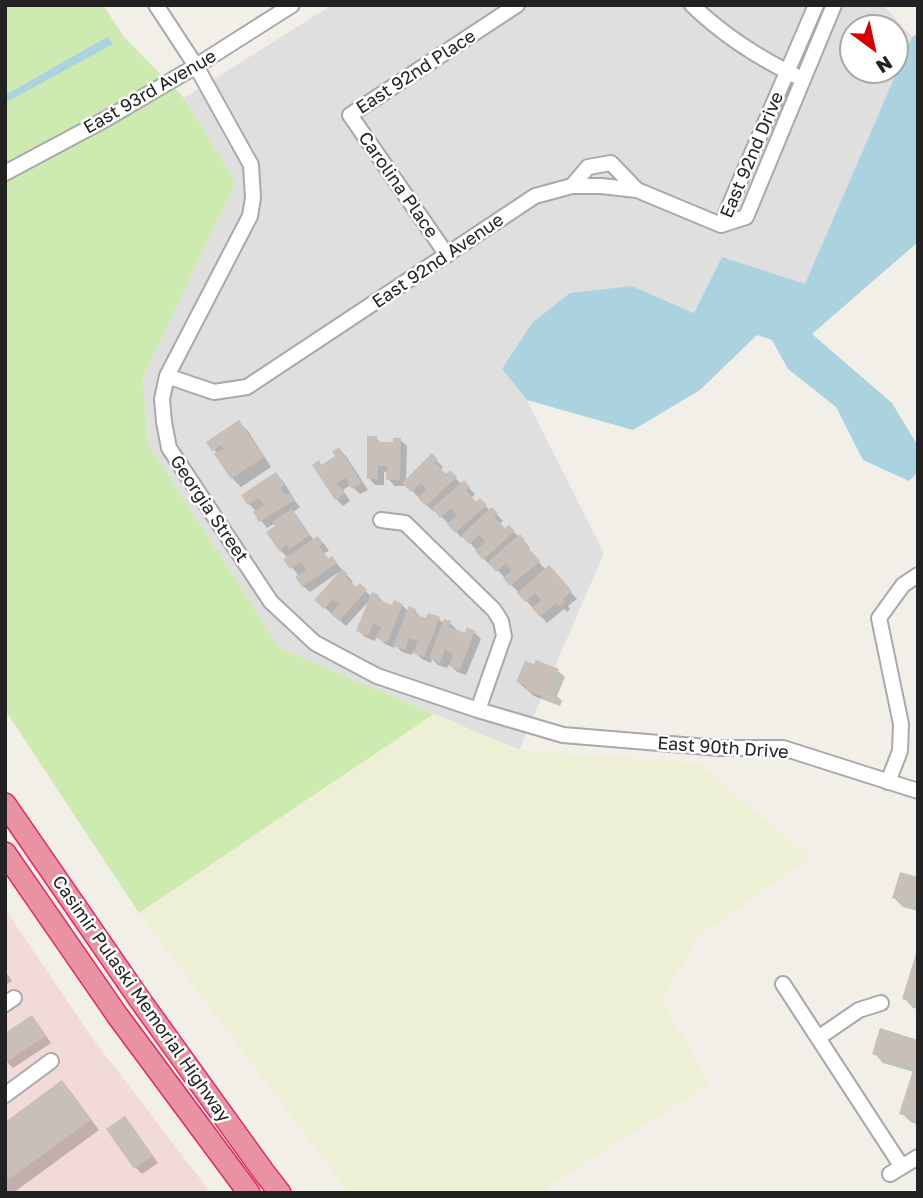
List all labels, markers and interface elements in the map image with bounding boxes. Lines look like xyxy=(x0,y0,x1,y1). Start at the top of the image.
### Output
north arrow xyxy=(839,14,909,84)
street label: East 92nd Place xyxy=(352,25,480,119)
street label: East 93rd Avenue xyxy=(80,45,220,139)
text: N xyxy=(872,52,897,79)
street label: East 92nd Drive xyxy=(716,89,788,221)
street label: Carolina Place xyxy=(353,128,443,242)
street label: East 92nd Avenue xyxy=(368,209,508,313)
street label: Georgia Street xyxy=(165,451,253,567)
street label: East 90th Drive xyxy=(657,733,789,763)
street label: Casimir Pulaski Memorial Highway xyxy=(47,871,235,1127)

